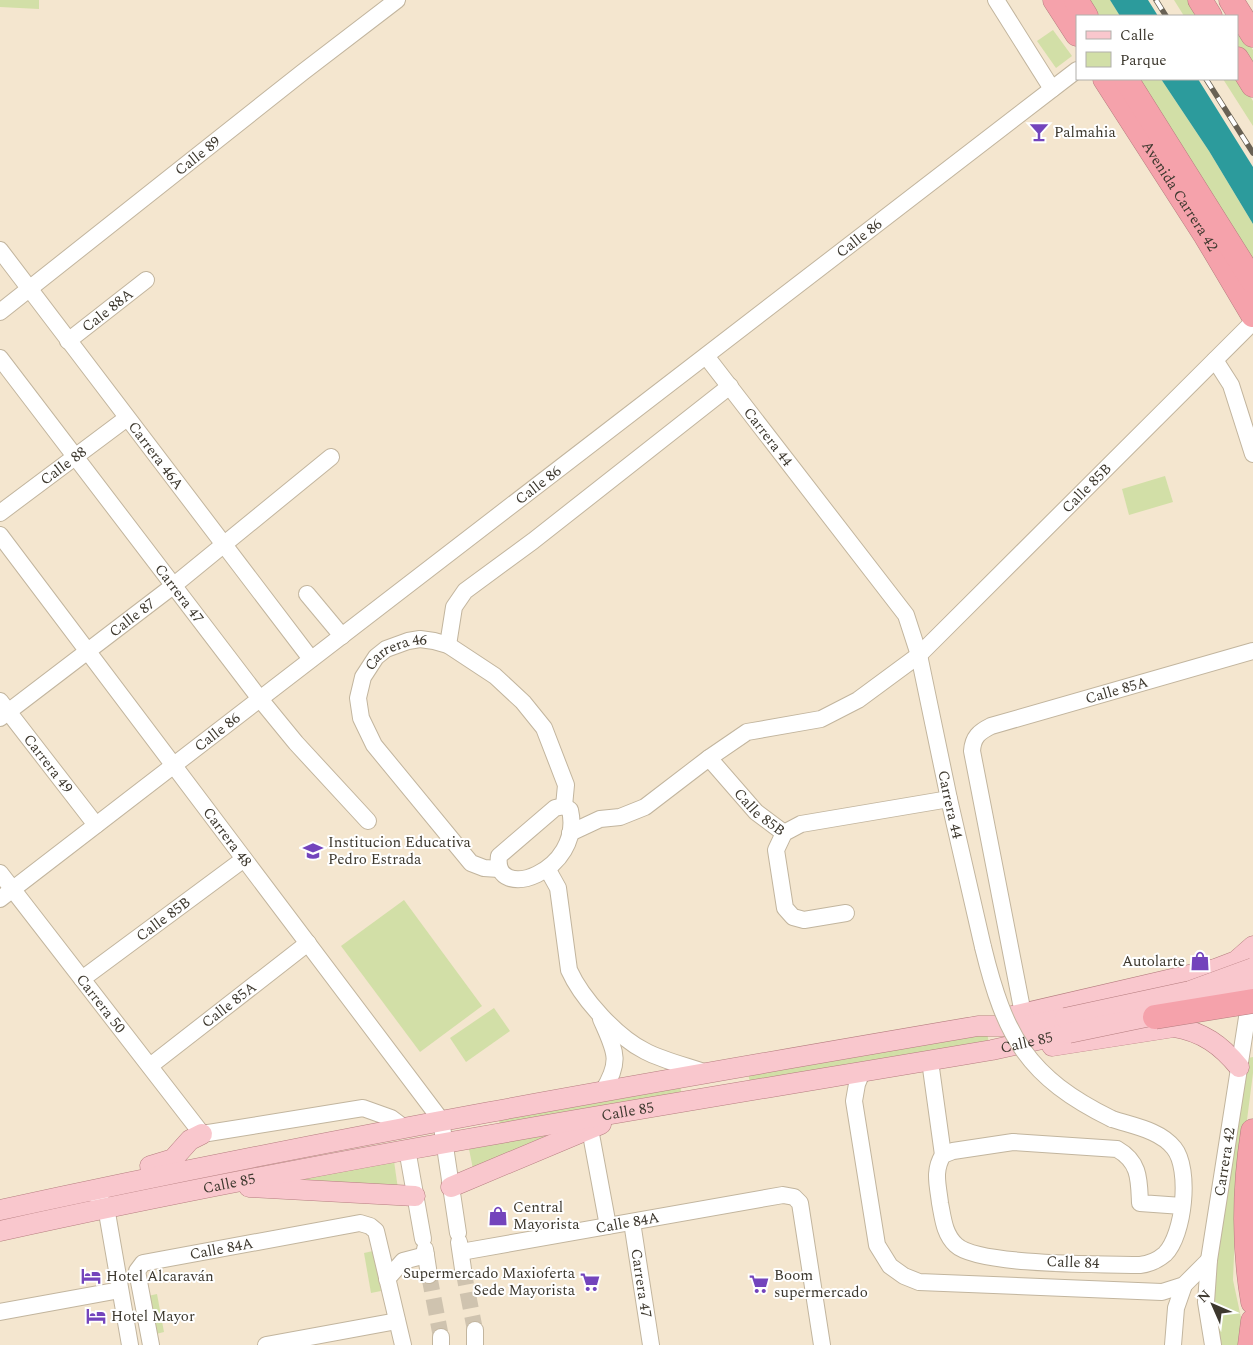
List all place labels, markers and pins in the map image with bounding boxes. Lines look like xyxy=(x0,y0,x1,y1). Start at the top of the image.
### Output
bar icon: Palmahia xyxy=(1028,121,1050,143)
place label: Palmahia xyxy=(1054,121,1116,144)
place label: Institucion Educativa Pedro Estrada xyxy=(328,831,471,871)
school or university icon: Institucion Educativa Pedro Estrada xyxy=(302,840,324,862)
place label: Autolarte xyxy=(1122,950,1185,973)
shop icon: Autolarte xyxy=(1189,950,1211,972)
place label: Central Mayorista xyxy=(513,1196,580,1236)
shop icon: Central Mayorista xyxy=(487,1205,509,1227)
place label: Supermercado Maxioferta Sede Mayorista xyxy=(403,1262,576,1302)
place label: Boom supermercado xyxy=(774,1264,868,1304)
hotel icon: Hotel Alcaraván xyxy=(80,1265,102,1287)
place label: Hotel Alcaraván xyxy=(106,1265,214,1288)
supermarket icon: Supermercado Maxioferta Sede Mayorista xyxy=(579,1271,601,1293)
supermarket icon: Boom supermercado xyxy=(748,1273,770,1295)
hotel icon: Hotel Mayor xyxy=(85,1305,107,1327)
place label: Hotel Mayor xyxy=(111,1305,195,1328)

